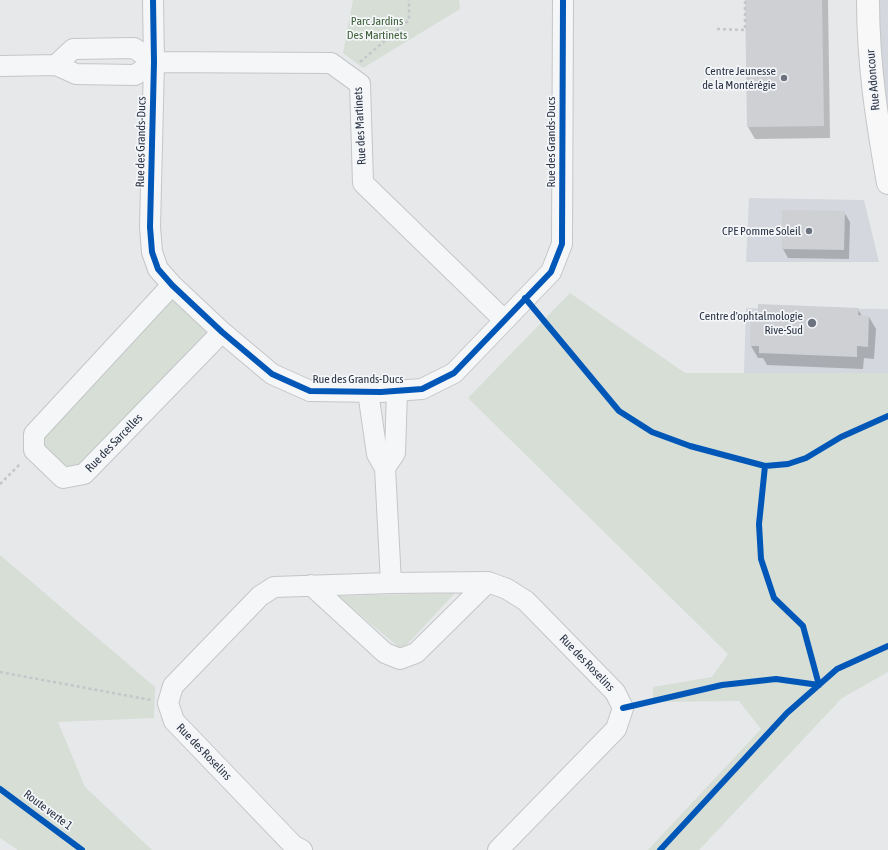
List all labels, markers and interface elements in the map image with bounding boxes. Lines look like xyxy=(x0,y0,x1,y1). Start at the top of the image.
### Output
park label: Parc Jardins Des Martinets xyxy=(347,14,407,42)
street label: Rue Adoncour xyxy=(863,49,883,111)
place label: Centre Jeunesse de la Montérégie xyxy=(702,64,776,92)
marker: Centre Jeunesse de la Montérégie xyxy=(779,73,789,83)
street label: Rue des Martinets xyxy=(351,87,369,165)
street label: Rue des Grands-Ducs xyxy=(133,96,149,188)
street label: Rue des Grands-Ducs xyxy=(544,96,558,188)
place label: CPE Pomme Soleil xyxy=(722,224,801,238)
marker: CPE Pomme Soleil xyxy=(804,226,814,236)
place label: Centre d'ophtalmologie Rive-Sud xyxy=(699,309,803,337)
marker: Centre d'ophtalmologie Rive-Sud xyxy=(806,317,818,329)
street label: Rue des Grands-Ducs xyxy=(312,372,404,386)
street label: Rue des Sarcelles xyxy=(82,411,146,475)
street label: Rue des Roselins xyxy=(556,632,618,694)
street label: Rue des Roselins xyxy=(173,721,235,783)
street label: Route verte 1 xyxy=(21,787,75,833)

